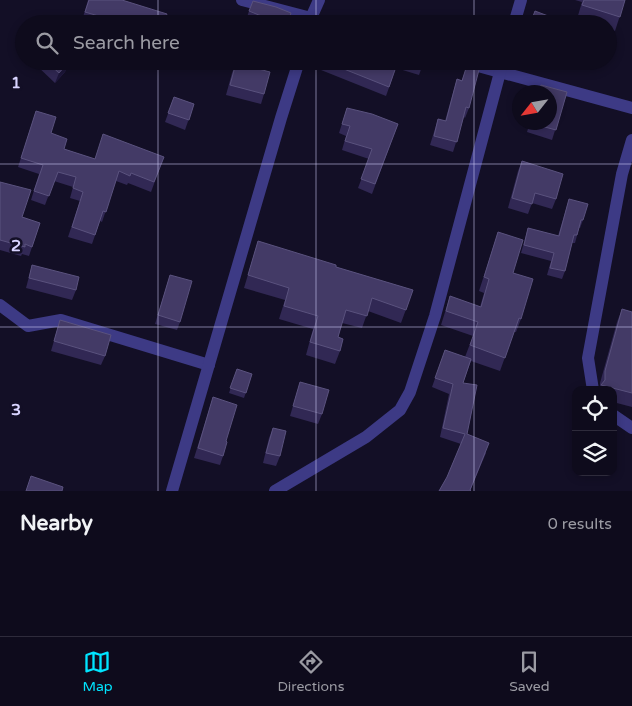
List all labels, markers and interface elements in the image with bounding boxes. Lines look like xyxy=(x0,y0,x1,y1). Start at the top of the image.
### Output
search box xyxy=(15,15,617,70)
icon: search xyxy=(33,29,61,57)
text: Search here xyxy=(73,32,180,54)
text: 1 xyxy=(11,73,21,93)
north arrow xyxy=(512,85,557,130)
text: 2 xyxy=(11,236,21,256)
map controls xyxy=(572,386,617,476)
button: locate xyxy=(572,386,617,431)
text: 3 xyxy=(11,400,21,420)
button: layers xyxy=(572,431,617,476)
text: Nearby xyxy=(20,511,93,536)
text: 0 results xyxy=(548,514,612,534)
tab: Map xyxy=(82,648,113,695)
tab: Directions xyxy=(277,648,344,695)
tab: Saved xyxy=(509,648,550,695)

